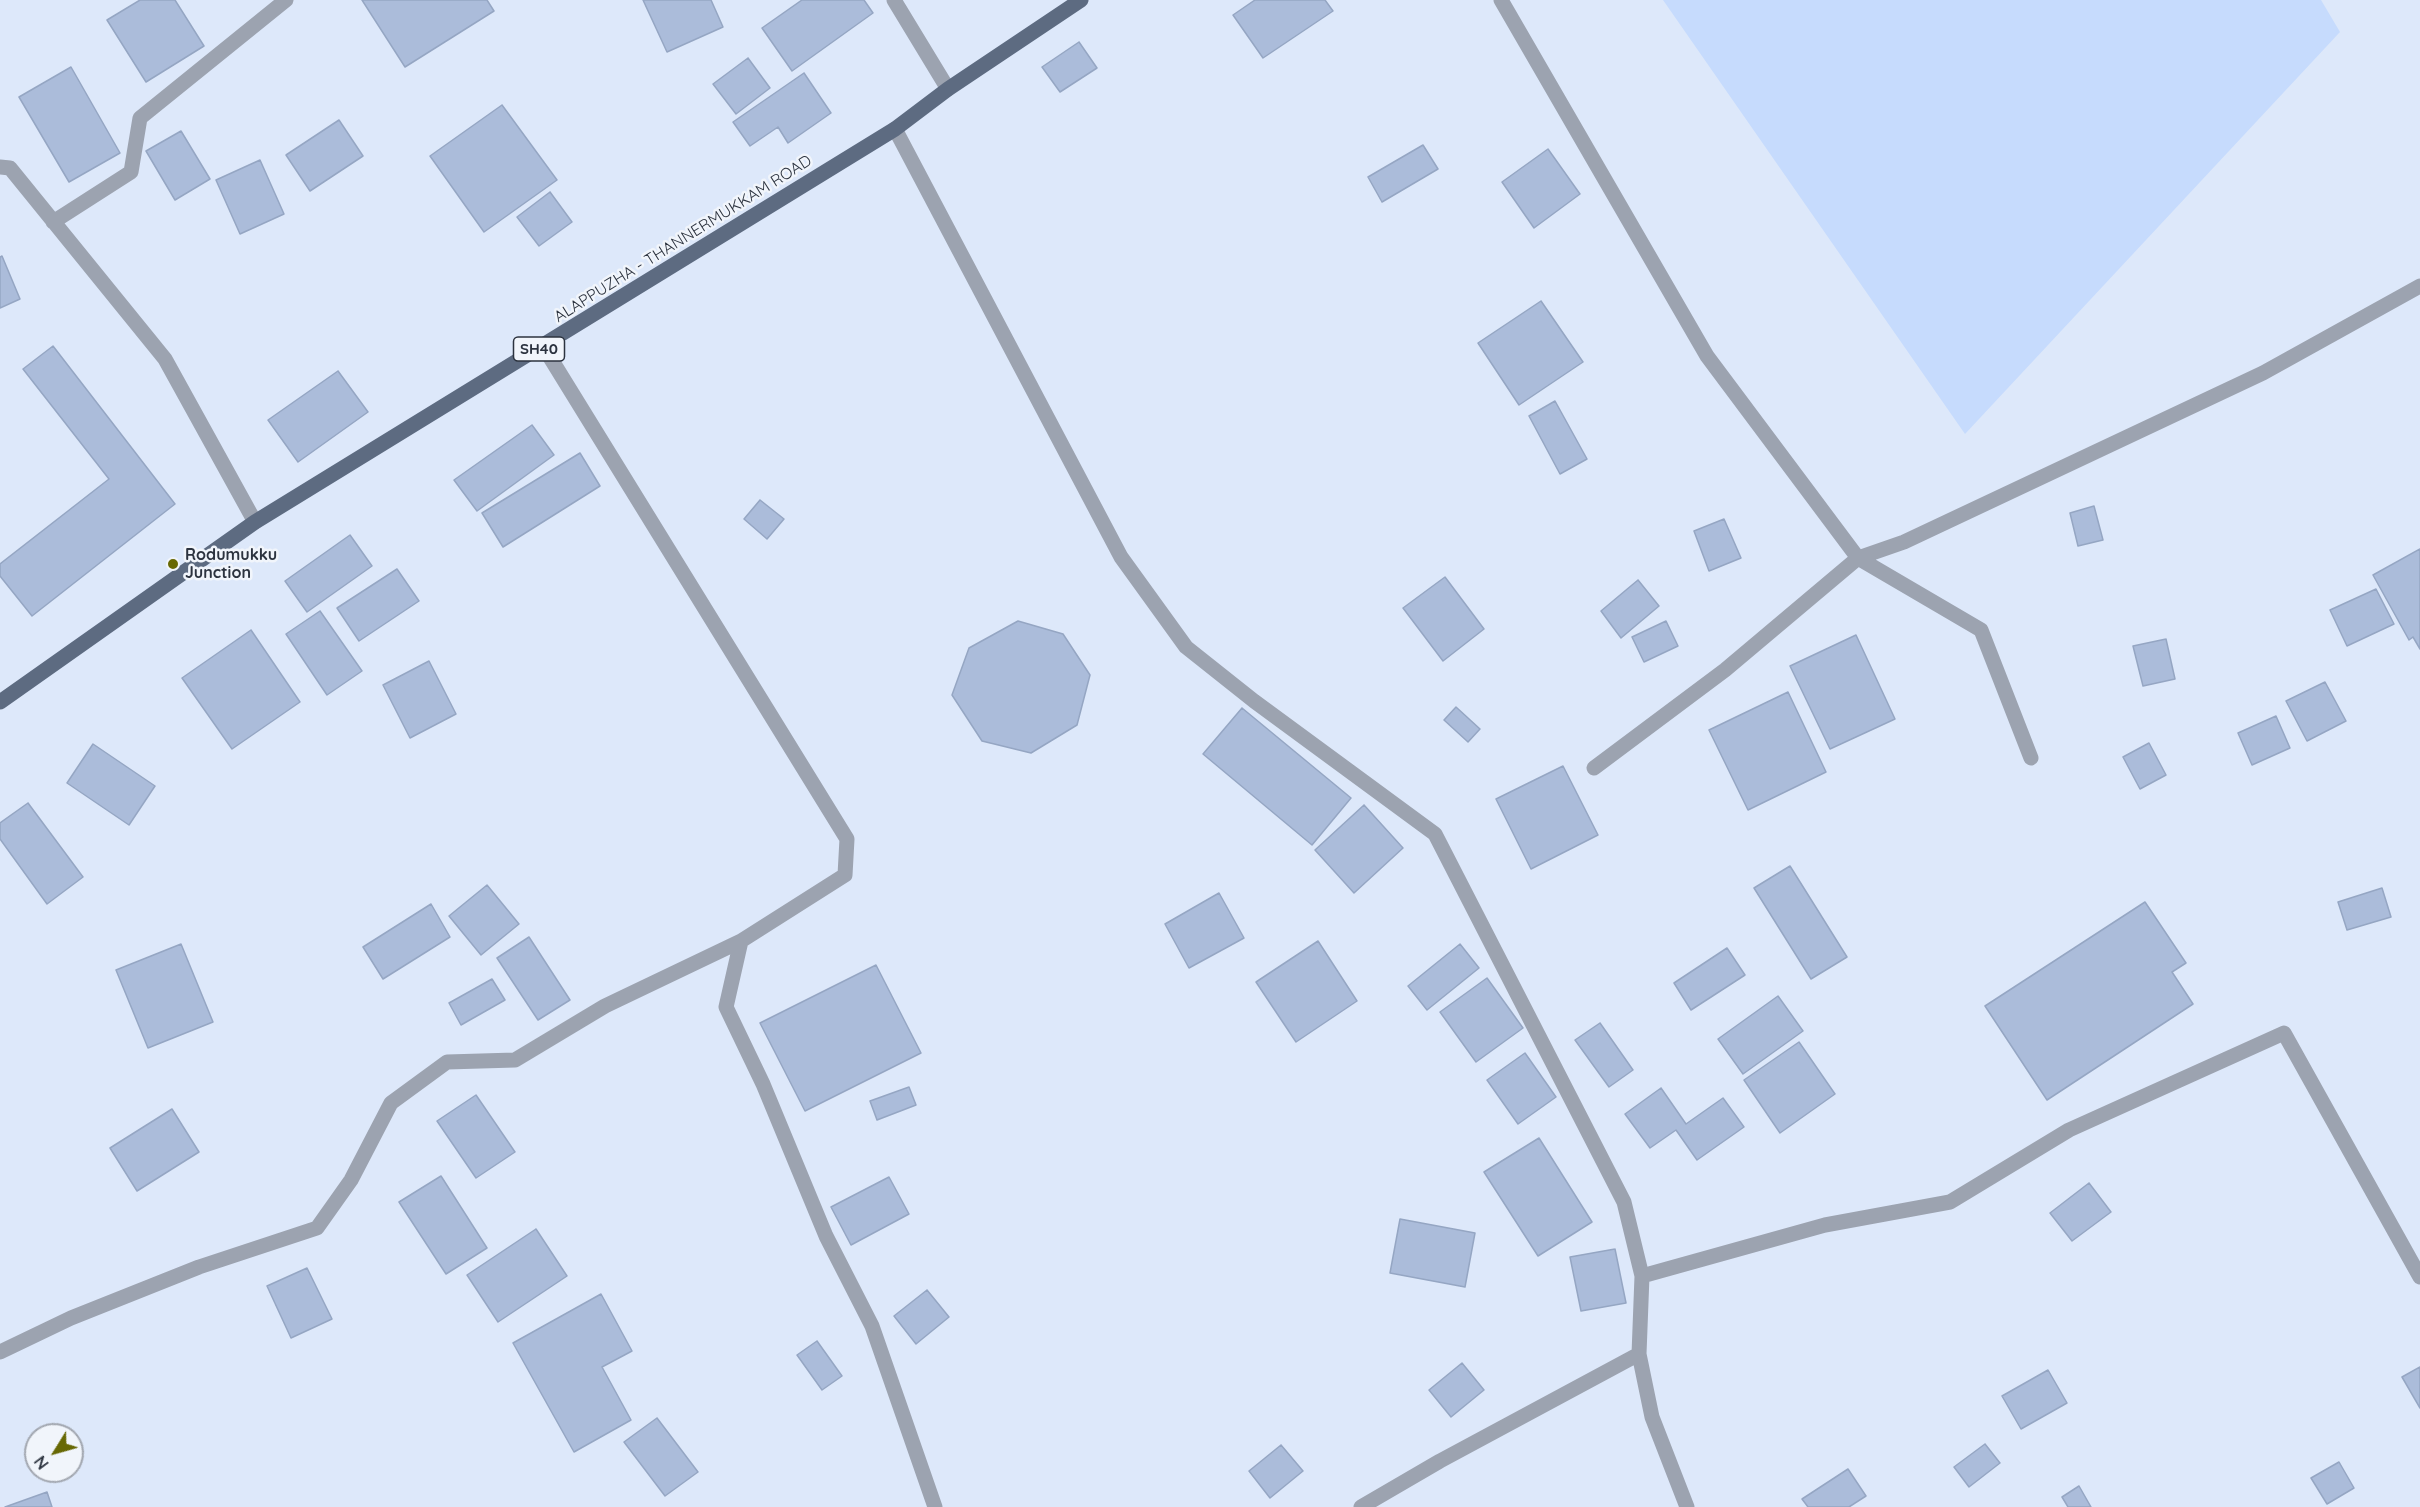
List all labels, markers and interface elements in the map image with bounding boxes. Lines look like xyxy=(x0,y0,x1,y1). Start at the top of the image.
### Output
street label: ALAPPUZHA - THANNERMUKKAM ROAD xyxy=(551,151,815,327)
road number: SH40 xyxy=(514,337,564,361)
place label: Rodumukku Junction xyxy=(185,545,277,583)
marker: Rodumukku Junction xyxy=(166,557,180,571)
north arrow xyxy=(24,1423,84,1483)
text: N xyxy=(30,1452,53,1473)

